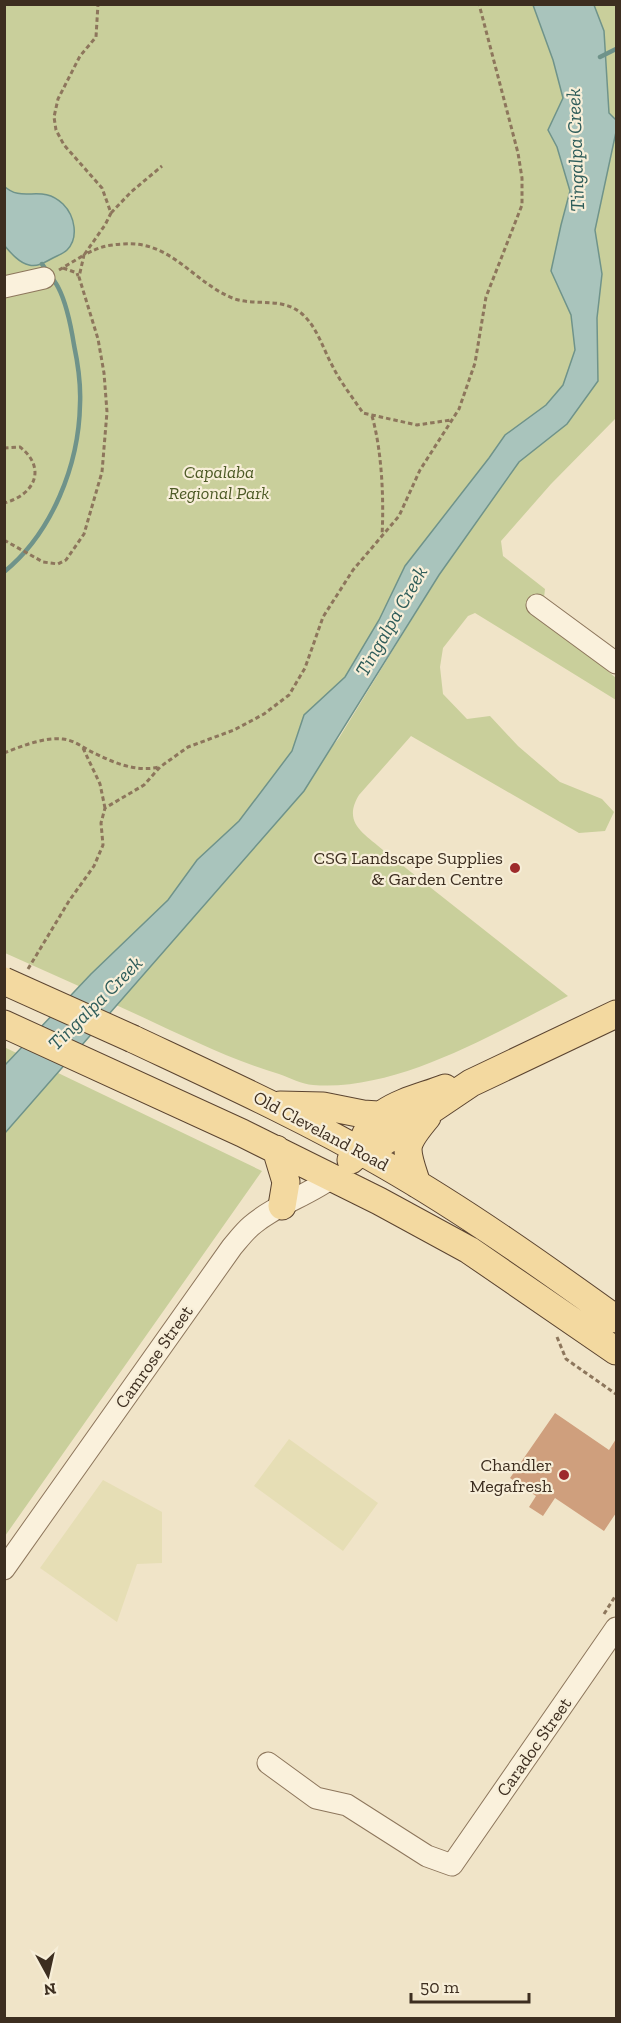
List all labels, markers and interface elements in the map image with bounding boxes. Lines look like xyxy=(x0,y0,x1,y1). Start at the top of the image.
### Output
water label: Tingalpa Creek xyxy=(561,88,589,212)
park label: Capalaba Regional Park xyxy=(169,461,269,504)
water label: Tingalpa Creek xyxy=(350,561,432,680)
place label: CSG Landscape Supplies & Garden Centre xyxy=(314,847,503,890)
marker: CSG Landscape Supplies & Garden Centre xyxy=(508,861,522,875)
water label: Tingalpa Creek xyxy=(43,951,147,1055)
street label: Old Cleveland Road xyxy=(250,1086,392,1176)
street label: Camrose Street xyxy=(110,1301,198,1413)
place label: Chandler Megafresh xyxy=(470,1454,552,1497)
marker: Chandler Megafresh xyxy=(557,1468,571,1482)
street label: Caradoc Street xyxy=(492,1693,576,1801)
north arrow xyxy=(18,1945,78,2005)
scale bar xyxy=(411,1966,530,2004)
text: 50 m xyxy=(420,1976,460,1998)
text: N xyxy=(43,1979,57,2000)

